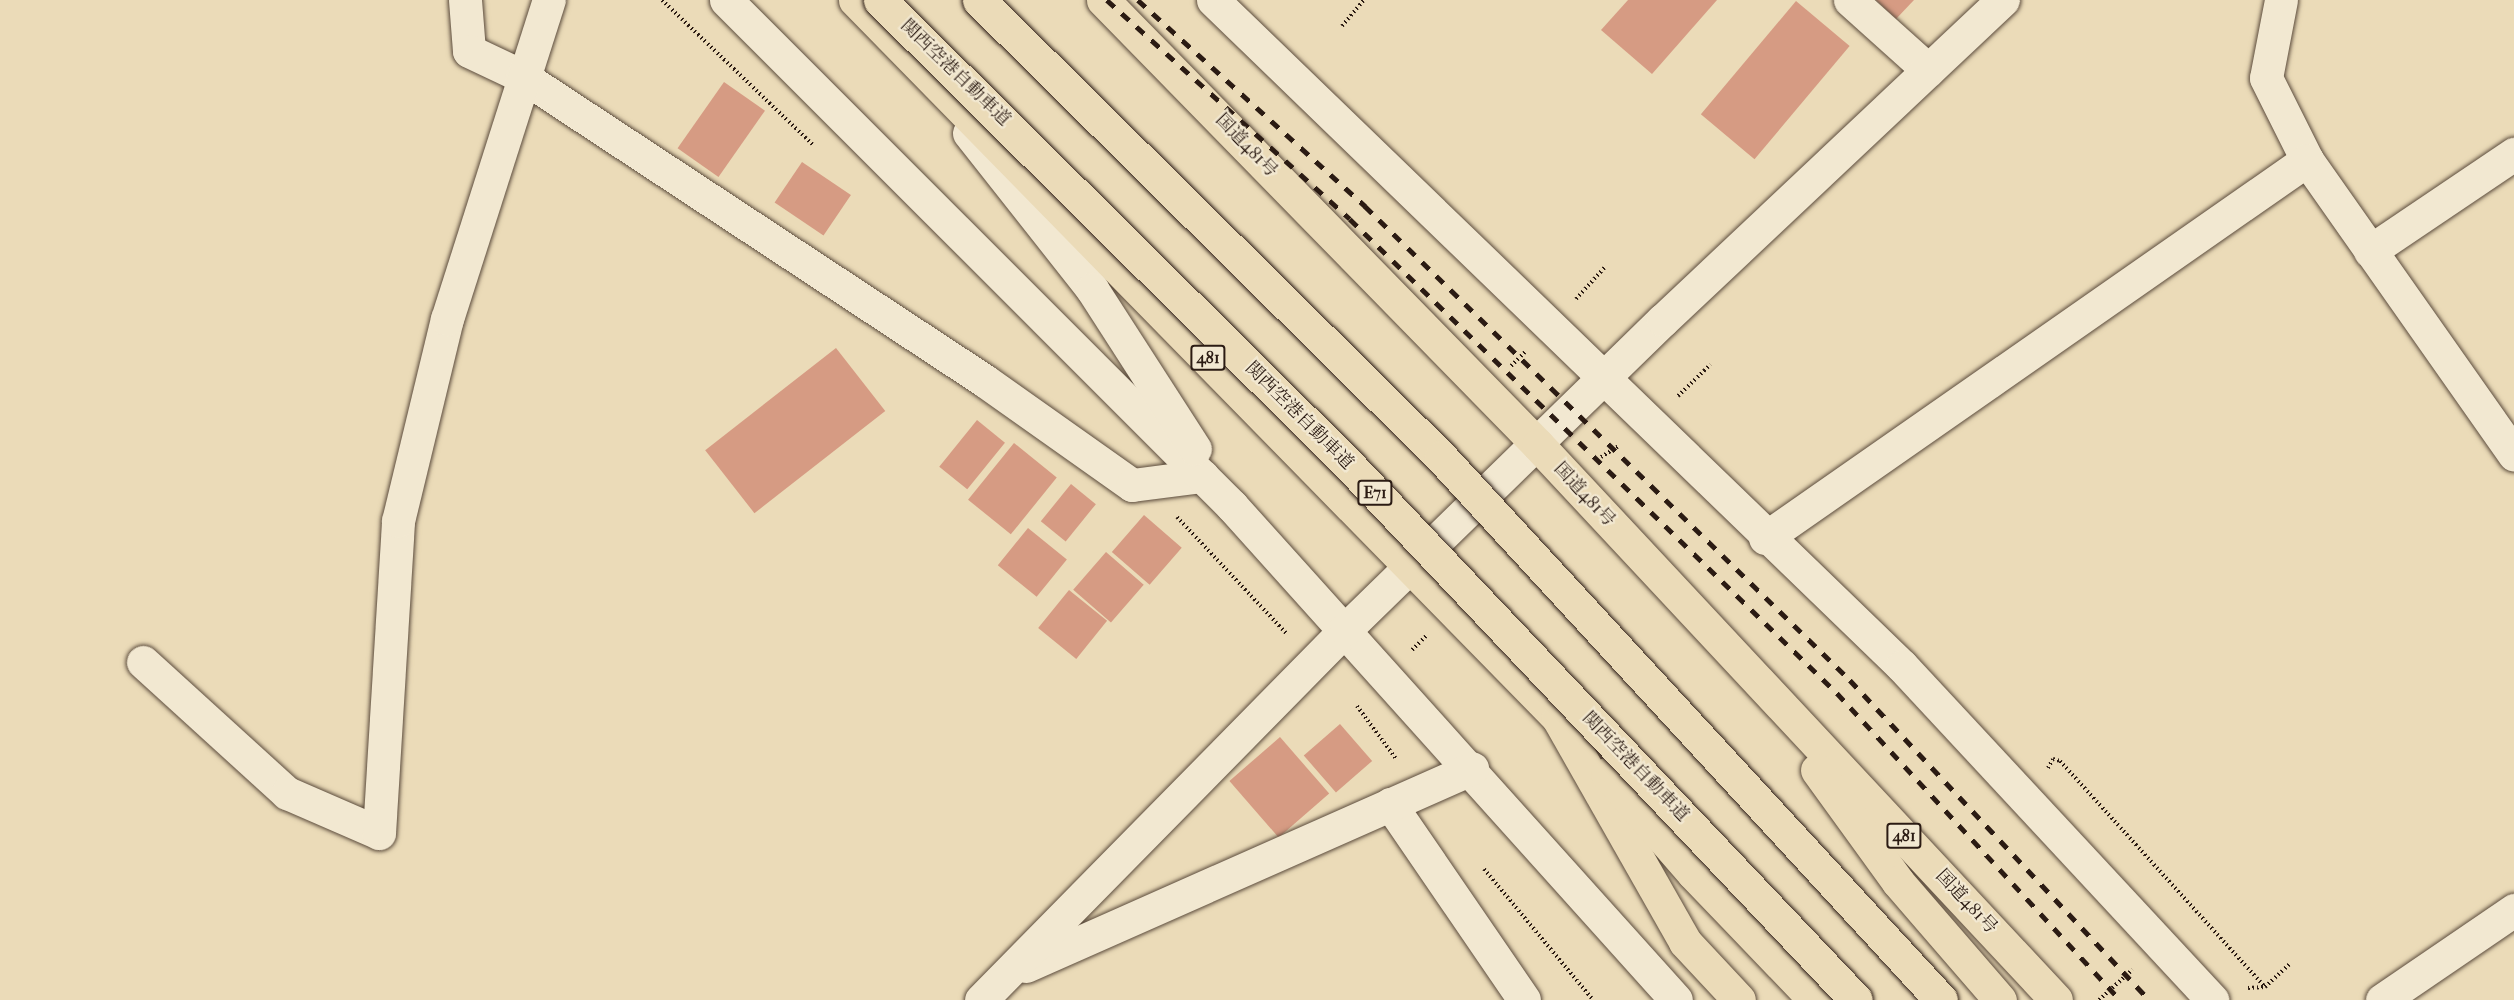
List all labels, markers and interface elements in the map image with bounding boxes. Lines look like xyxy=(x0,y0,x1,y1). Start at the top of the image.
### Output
street label: 関西空港自動車道 xyxy=(896,15,1014,131)
street label: 国道481号 xyxy=(1210,110,1282,182)
road number: 481 xyxy=(1190,345,1226,371)
street label: 関西空港自動車道 xyxy=(1240,357,1358,475)
street label: 国道481号 xyxy=(1549,458,1619,532)
road number: E71 xyxy=(1357,480,1393,506)
street label: 関西空港自動車道 xyxy=(1577,708,1693,826)
road number: 481 xyxy=(1886,823,1922,849)
street label: 国道481号 xyxy=(1931,865,2001,939)

